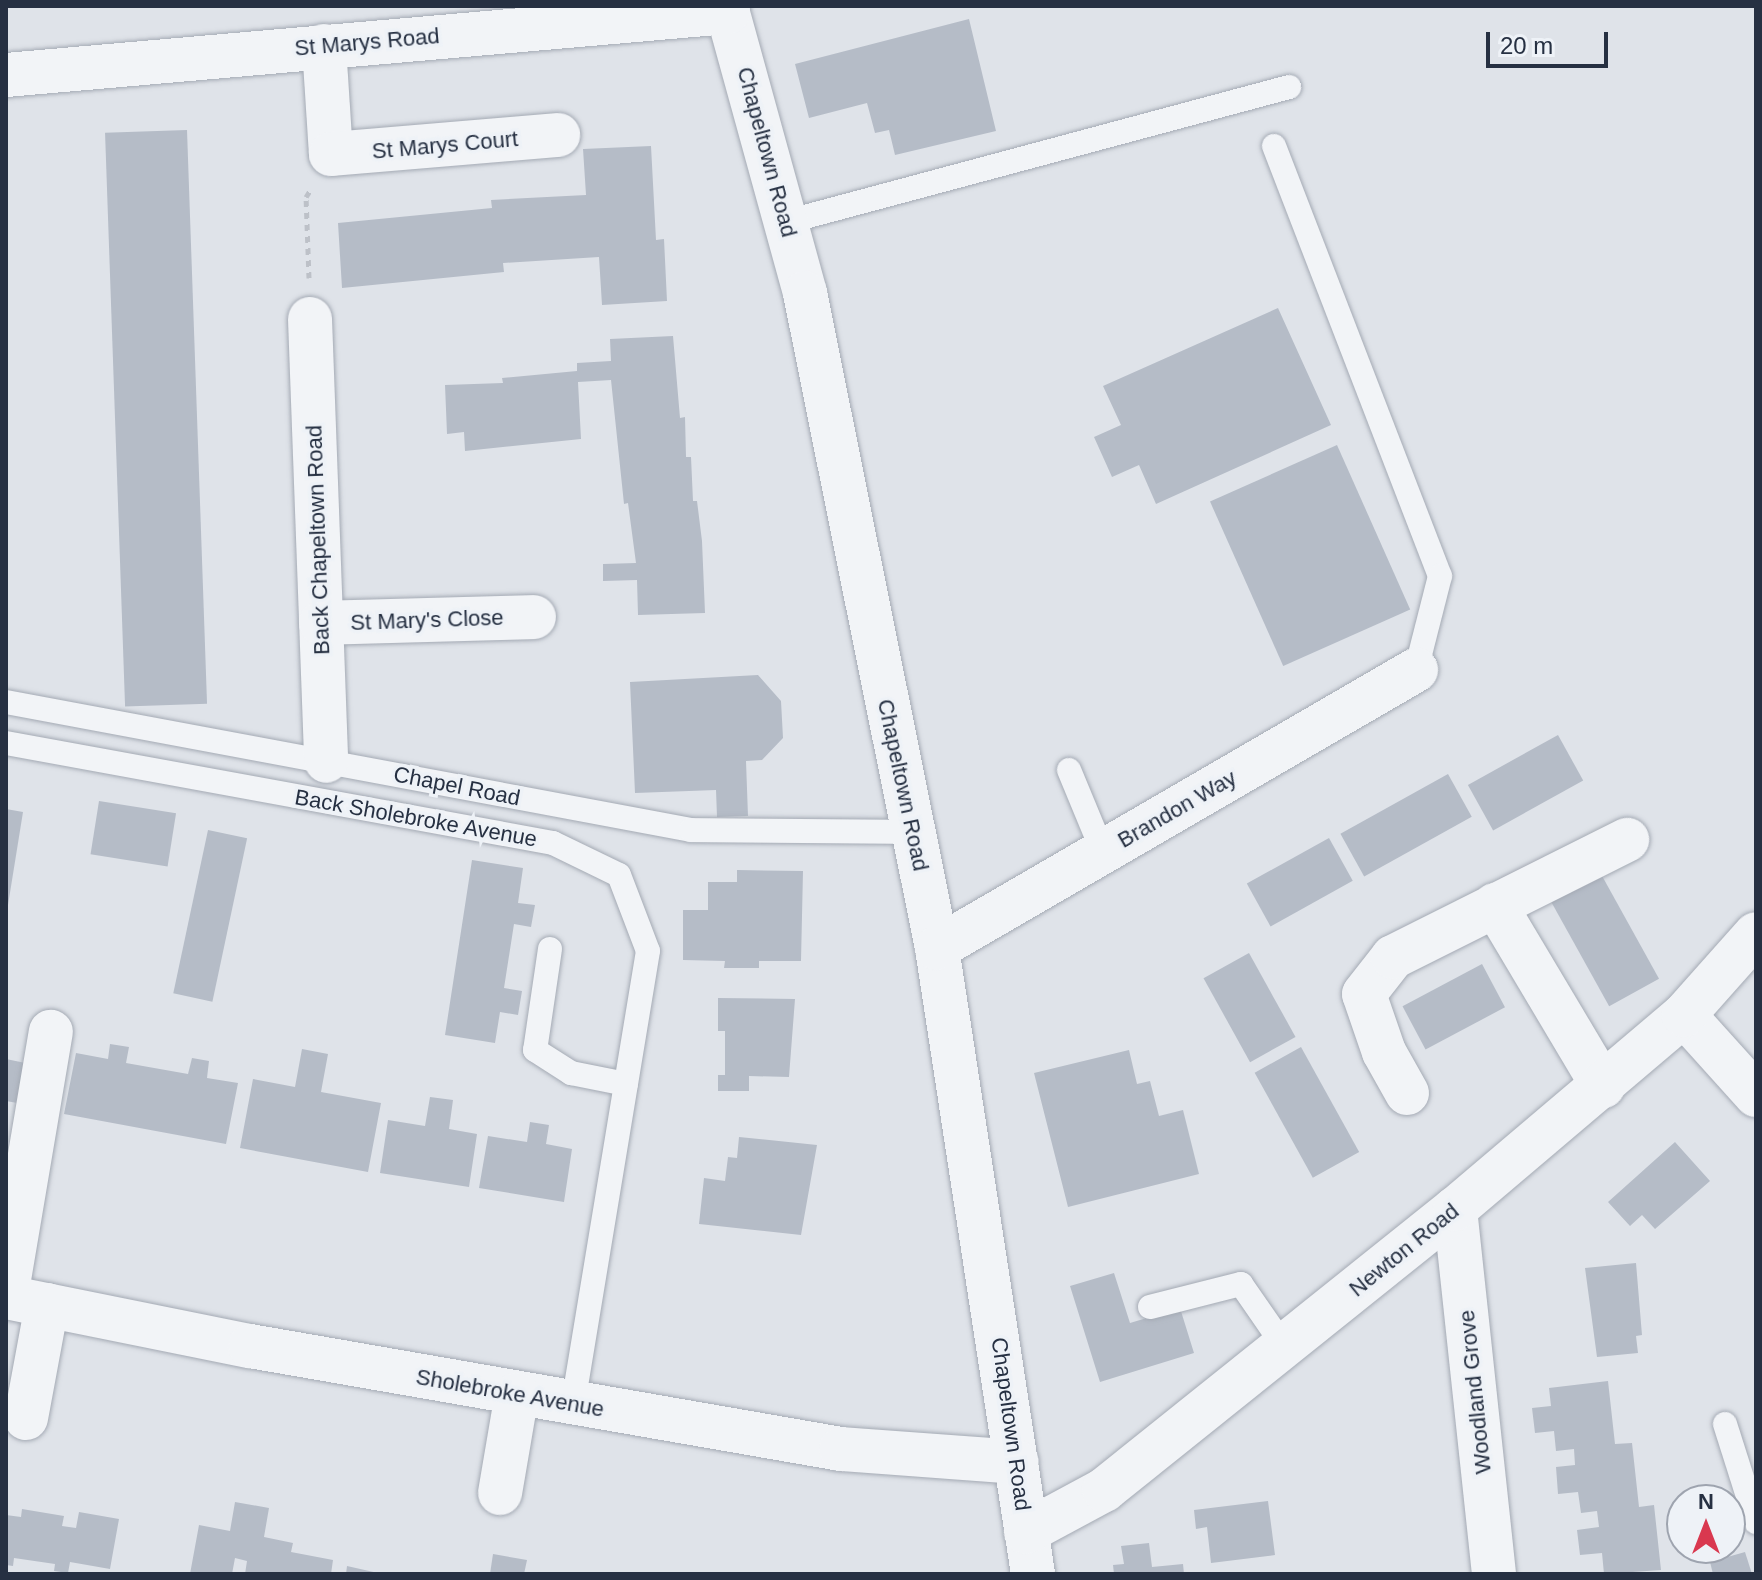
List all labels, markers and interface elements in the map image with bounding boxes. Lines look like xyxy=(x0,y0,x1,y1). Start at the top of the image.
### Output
scale bar xyxy=(1490,16,1612,66)
street label: St Marys Road xyxy=(293,23,441,61)
text: 20 m xyxy=(1500,32,1553,59)
street label: Chapeltown Road xyxy=(732,64,802,240)
street label: St Marys Court xyxy=(371,125,519,165)
street label: Back Chapeltown Road xyxy=(301,425,335,655)
street label: St Mary's Close xyxy=(350,604,504,636)
street label: Chapeltown Road xyxy=(872,697,934,873)
street label: Chapel Road xyxy=(391,761,523,811)
street label: Brandon Way xyxy=(1113,764,1241,854)
street label: Back Sholebroke Avenue xyxy=(292,784,540,852)
street label: Newton Road xyxy=(1344,1198,1464,1302)
street label: Woodland Grove xyxy=(1453,1309,1497,1475)
street label: Chapeltown Road xyxy=(986,1336,1036,1512)
street label: Sholebroke Avenue xyxy=(413,1363,607,1423)
north arrow xyxy=(1666,1484,1746,1564)
text: N xyxy=(1698,1489,1714,1514)

